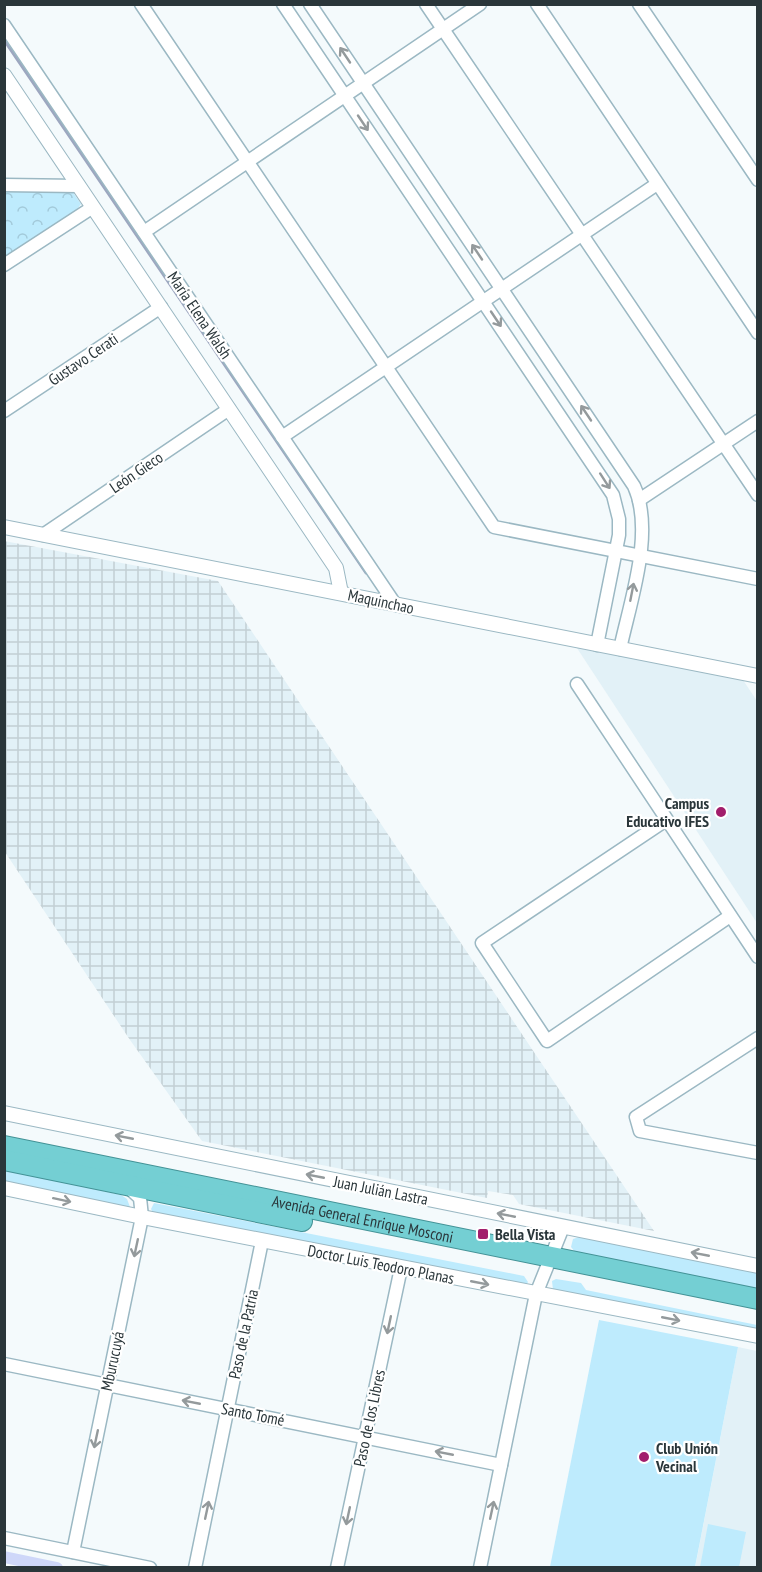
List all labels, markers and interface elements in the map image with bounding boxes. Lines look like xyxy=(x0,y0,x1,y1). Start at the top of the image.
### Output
one-way arrow xyxy=(338,47,351,64)
one-way arrow xyxy=(357,114,369,130)
one-way arrow xyxy=(471,244,483,260)
street label: María Elena Walsh xyxy=(164,268,236,362)
one-way arrow xyxy=(490,310,502,327)
street label: Gustavo Cerati xyxy=(44,328,122,390)
one-way arrow xyxy=(580,406,592,422)
street label: León Gieco xyxy=(106,447,166,497)
one-way arrow xyxy=(598,472,611,489)
one-way arrow xyxy=(627,582,638,602)
street label: Maquinchao xyxy=(346,584,416,618)
place label: Campus Educativo IFES xyxy=(626,793,709,831)
marker: Campus Educativo IFES xyxy=(714,805,728,819)
one-way arrow xyxy=(114,1131,134,1142)
one-way arrow xyxy=(305,1170,325,1181)
street label: Juan Julián Lastra xyxy=(331,1171,430,1209)
street label: Avenida General Enrique Mosconi xyxy=(270,1191,455,1247)
one-way arrow xyxy=(52,1195,71,1207)
one-way arrow xyxy=(496,1209,516,1220)
place label: Bella Vista xyxy=(495,1224,556,1244)
marker: Bella Vista xyxy=(476,1227,490,1241)
one-way arrow xyxy=(129,1238,141,1257)
street label: Doctor Luis Teodoro Planas xyxy=(306,1240,456,1288)
one-way arrow xyxy=(691,1248,710,1259)
one-way arrow xyxy=(469,1278,489,1289)
street label: Paso de la Patria xyxy=(224,1287,262,1381)
one-way arrow xyxy=(662,1313,681,1325)
one-way arrow xyxy=(382,1315,394,1334)
street label: Mburucuyá xyxy=(96,1329,128,1393)
street label: Paso de los Libres xyxy=(349,1368,389,1468)
one-way arrow xyxy=(182,1396,201,1407)
street label: Santo Tomé xyxy=(220,1398,286,1430)
one-way arrow xyxy=(90,1429,101,1448)
place label: Club Unión Vecinal xyxy=(655,1438,718,1476)
one-way arrow xyxy=(435,1447,454,1458)
marker: Club Unión Vecinal xyxy=(637,1450,651,1464)
one-way arrow xyxy=(201,1501,213,1520)
one-way arrow xyxy=(487,1501,498,1520)
one-way arrow xyxy=(342,1506,354,1525)

